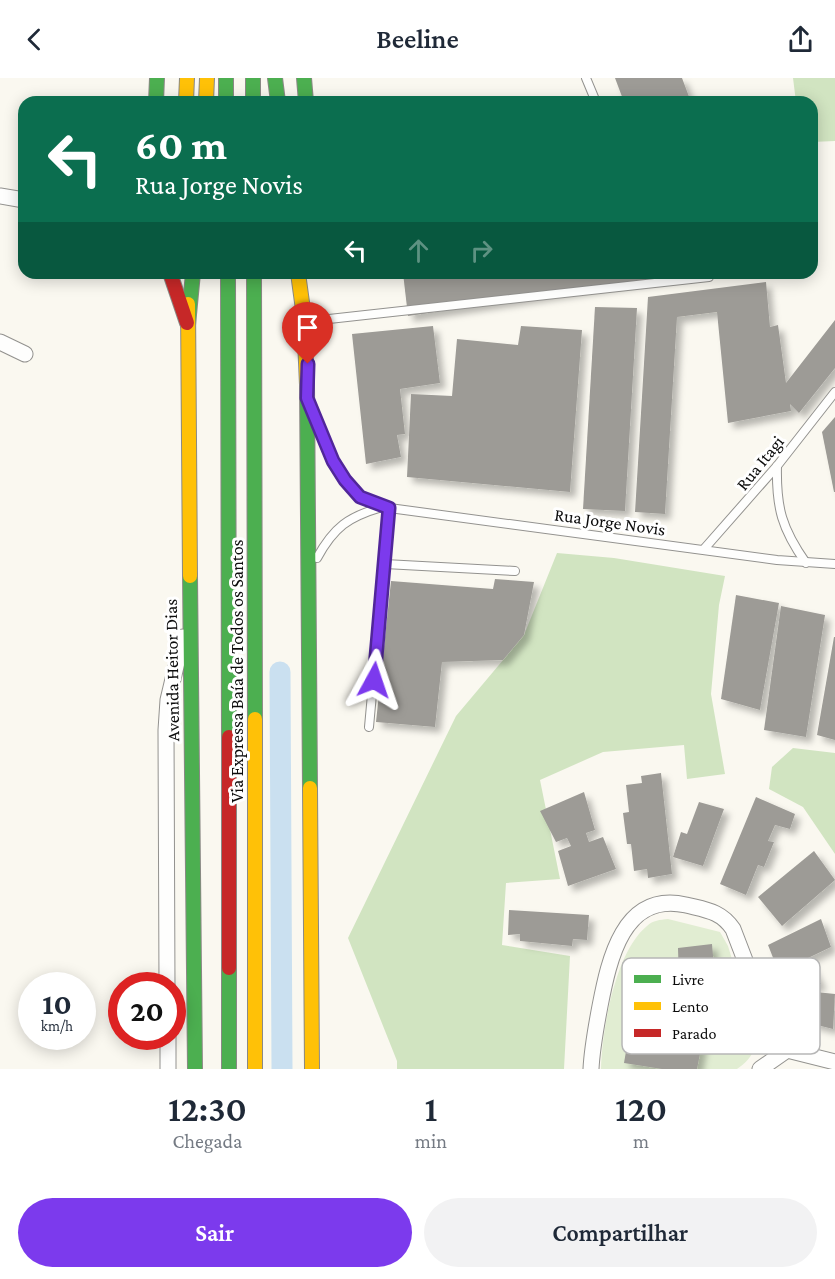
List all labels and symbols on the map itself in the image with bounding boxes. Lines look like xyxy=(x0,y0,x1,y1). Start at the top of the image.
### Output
pin xyxy=(282,302,333,364)
street label: Rua Itagi xyxy=(732,432,788,494)
street label: Rua Jorge Novis xyxy=(553,504,667,540)
street label: Via Expressa Baía de Todos os Santos xyxy=(227,539,247,803)
street label: Avenida Heitor Dias xyxy=(161,599,183,741)
position arrow xyxy=(342,648,406,712)
legend xyxy=(622,958,820,1054)
text: Livre xyxy=(672,971,704,988)
speed limit sign: 20 xyxy=(108,972,186,1050)
text: Lento xyxy=(672,998,709,1015)
text: Parado xyxy=(672,1025,716,1042)

